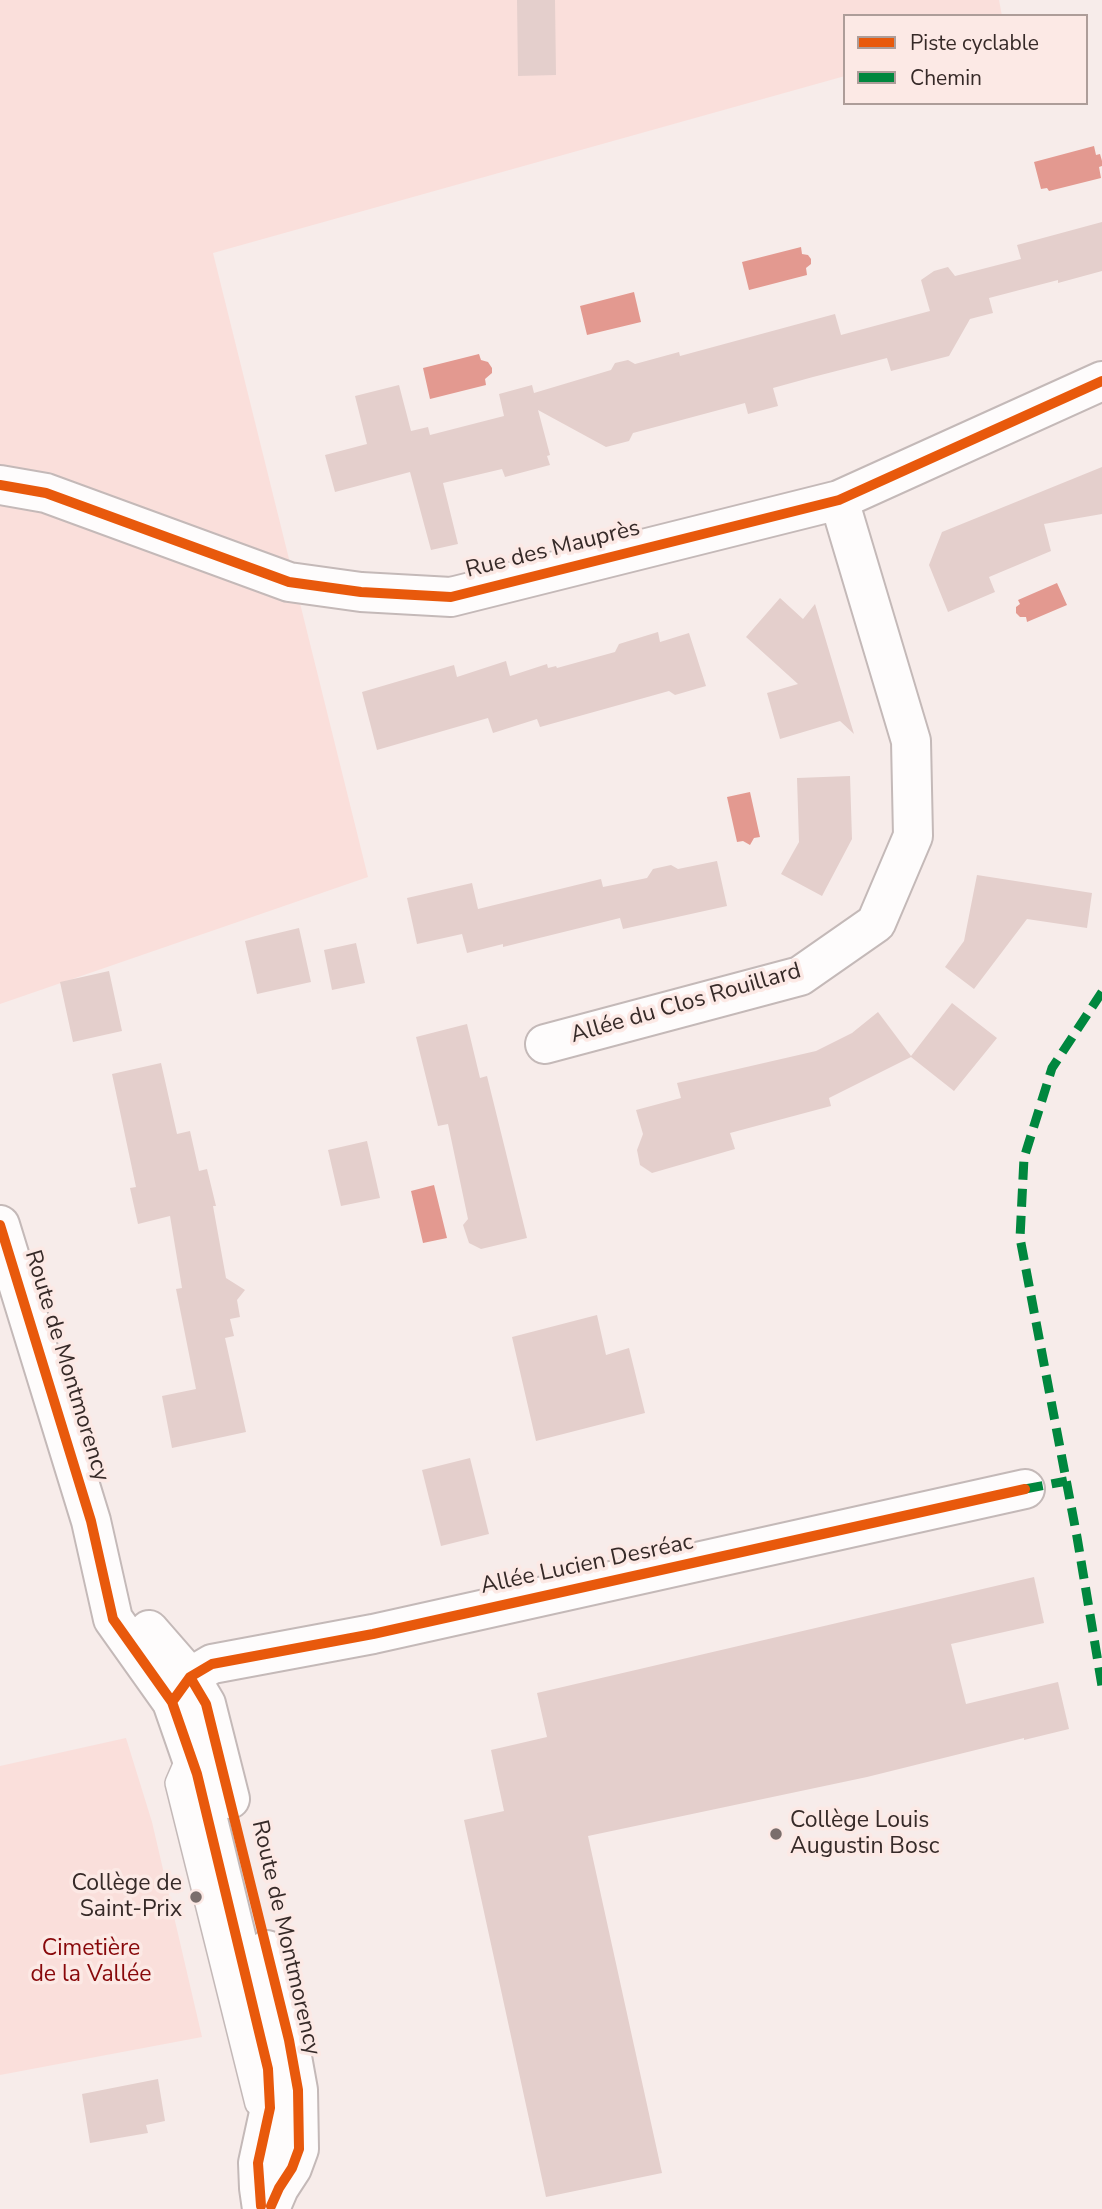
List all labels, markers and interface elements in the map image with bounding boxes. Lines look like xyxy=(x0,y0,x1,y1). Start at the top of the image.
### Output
legend xyxy=(843,14,1088,105)
text: Piste cyclable xyxy=(910,29,1039,57)
text: Chemin xyxy=(910,64,982,92)
street label: Rue des Mauprès xyxy=(463,515,643,585)
street label: Allée du Clos Rouillard xyxy=(568,958,804,1050)
street label: Route de Montmorency xyxy=(18,1247,114,1485)
street label: Allée Lucien Desréac xyxy=(478,1529,696,1601)
place label: Collège Louis Augustin Bosc xyxy=(790,1807,939,1861)
street label: Route de Montmorency xyxy=(245,1818,325,2058)
marker: Collège Louis Augustin Bosc xyxy=(768,1826,784,1842)
place label: Collège de Saint-Prix xyxy=(72,1870,182,1924)
marker: Collège de Saint-Prix xyxy=(188,1889,204,1905)
park label: Cimetière de la Vallée xyxy=(30,1935,152,1989)

